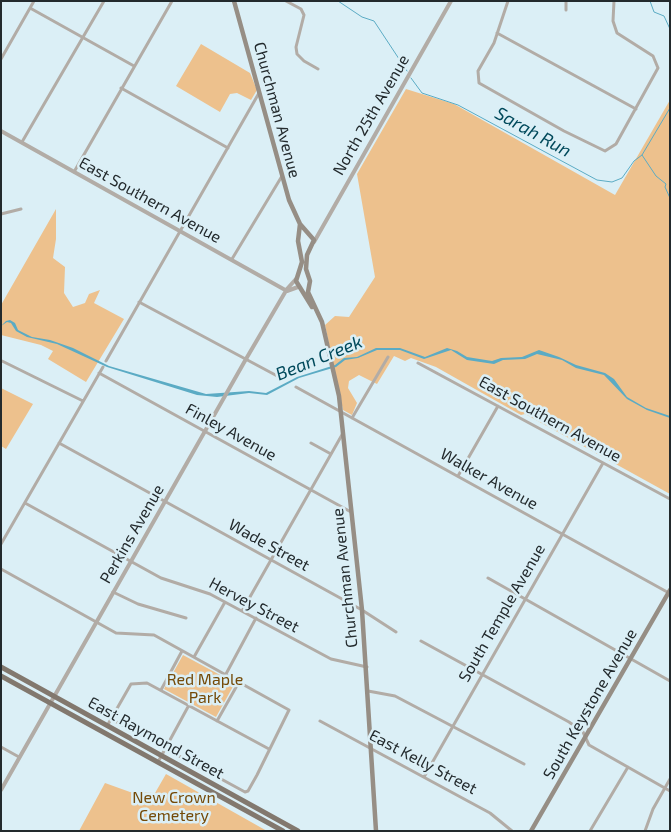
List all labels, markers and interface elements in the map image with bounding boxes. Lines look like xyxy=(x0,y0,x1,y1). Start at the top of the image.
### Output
street label: Churchman Avenue xyxy=(250,40,304,180)
street label: North 25th Avenue xyxy=(329,51,413,179)
water label: Sarah Run xyxy=(491,102,575,162)
street label: East Southern Avenue xyxy=(76,153,224,247)
water label: Bean Creek xyxy=(273,331,365,385)
street label: East Southern Avenue xyxy=(476,372,624,466)
street label: Finley Avenue xyxy=(182,399,280,465)
street label: Walker Avenue xyxy=(437,444,541,514)
street label: Perkins Avenue xyxy=(96,481,168,587)
street label: Churchman Avenue xyxy=(328,507,362,649)
street label: Wade Street xyxy=(225,515,313,575)
street label: South Temple Avenue xyxy=(455,541,549,685)
street label: Hervey Street xyxy=(206,573,302,637)
street label: South Keystone Avenue xyxy=(539,625,641,783)
park label: Red Maple Park xyxy=(167,670,243,708)
street label: East Raymond Street xyxy=(85,693,227,783)
street label: East Kelly Street xyxy=(366,726,480,798)
park label: New Crown Cemetery xyxy=(132,788,216,826)

